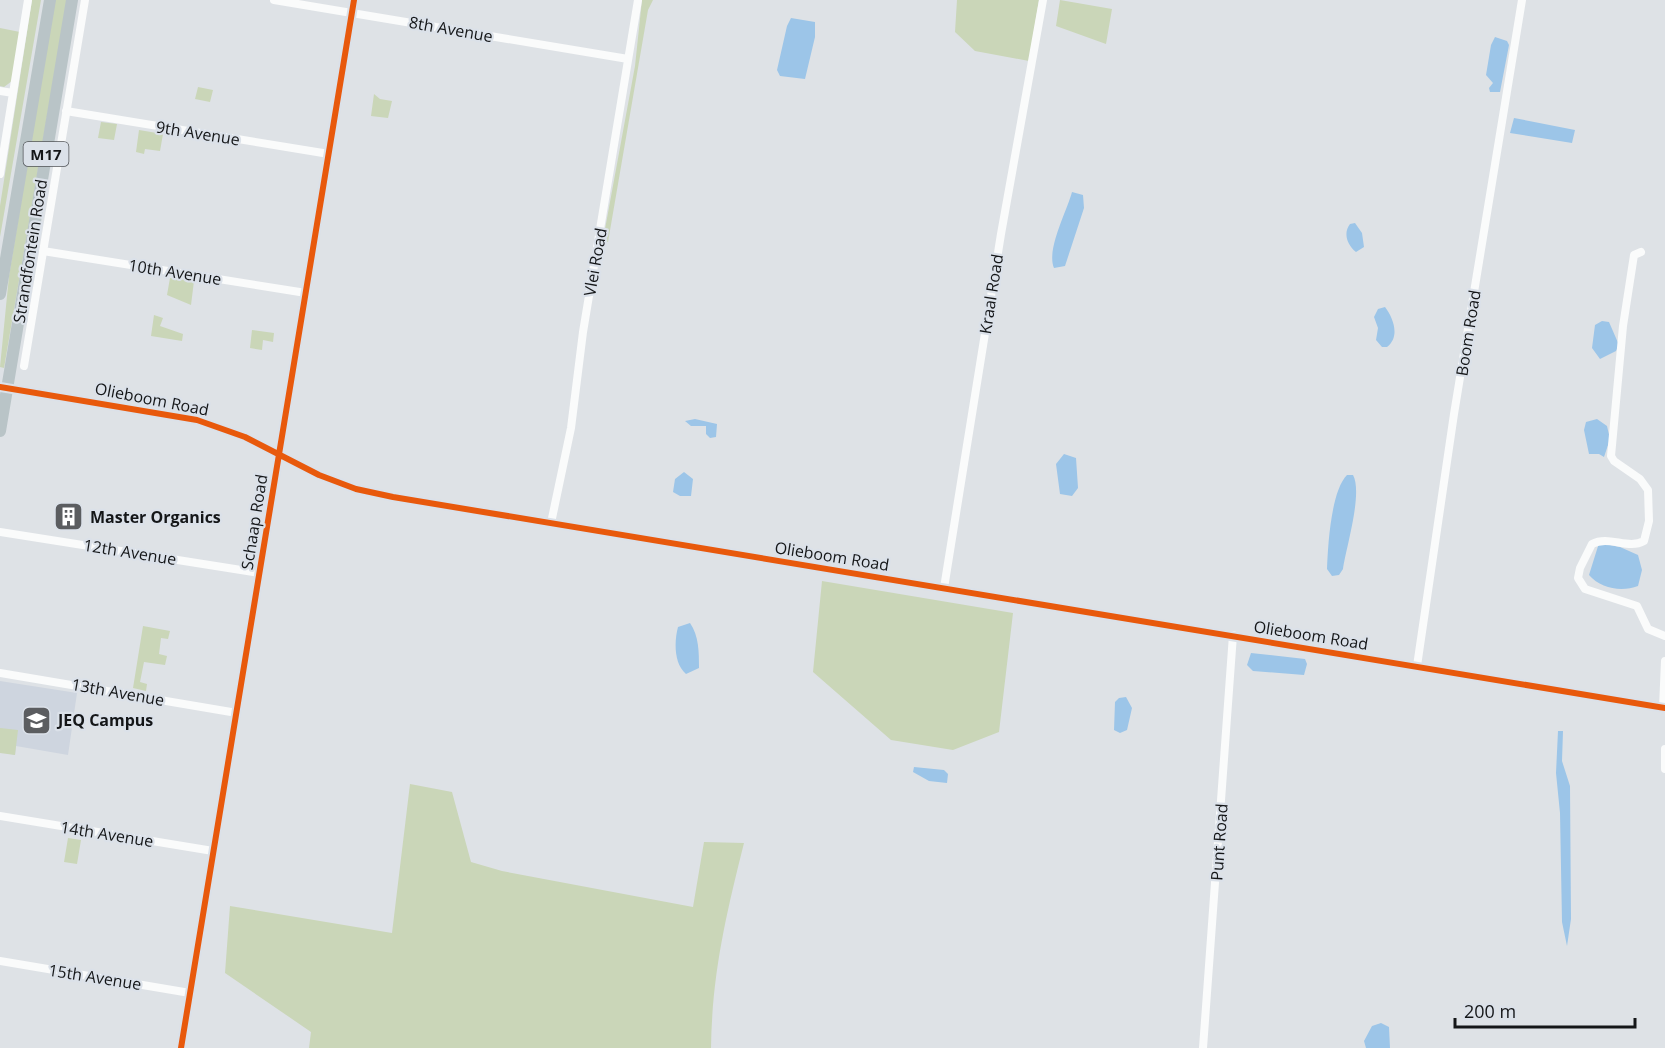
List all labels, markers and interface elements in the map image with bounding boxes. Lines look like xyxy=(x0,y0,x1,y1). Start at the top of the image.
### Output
street label: 8th Avenue xyxy=(407,11,495,47)
street label: 9th Avenue xyxy=(155,116,241,150)
road number: M17 xyxy=(24,142,68,166)
street label: Strandfontein Road xyxy=(8,178,52,324)
street label: Vlei Road xyxy=(578,226,612,298)
street label: Kraal Road xyxy=(974,253,1008,335)
street label: 10th Avenue xyxy=(127,254,223,290)
street label: Boom Road xyxy=(1450,288,1486,378)
street label: Olieboom Road xyxy=(93,377,211,421)
street label: Schaap Road xyxy=(236,473,272,571)
building icon: Master Organics xyxy=(53,501,85,533)
place label: Master Organics xyxy=(90,506,221,528)
street label: 12th Avenue xyxy=(82,534,178,570)
street label: Olieboom Road xyxy=(773,536,891,576)
street label: Olieboom Road xyxy=(1252,615,1370,655)
street label: 13th Avenue xyxy=(70,673,166,711)
school or university icon: JEQ Campus xyxy=(21,704,53,736)
place label: JEQ Campus xyxy=(56,709,153,731)
street label: Punt Road xyxy=(1205,803,1233,881)
street label: 14th Avenue xyxy=(59,816,155,852)
street label: 15th Avenue xyxy=(47,959,143,995)
scale bar xyxy=(1455,991,1635,1029)
text: 200 m xyxy=(1464,999,1516,1023)

